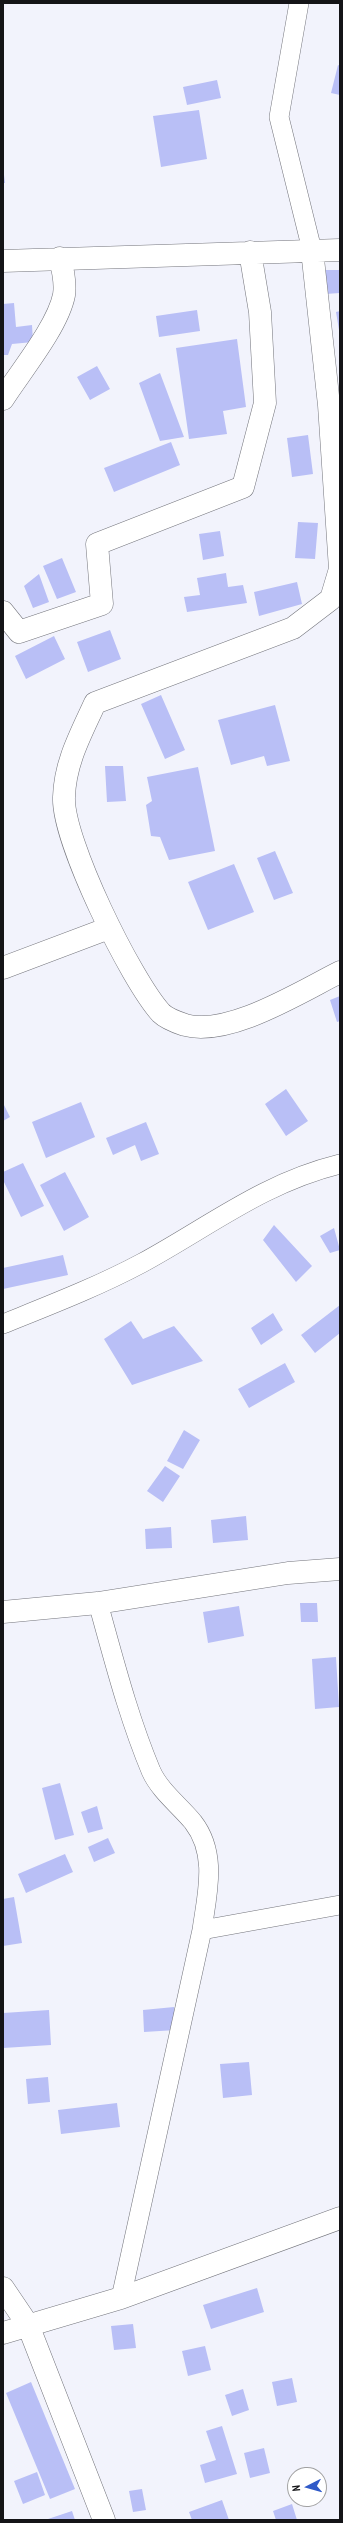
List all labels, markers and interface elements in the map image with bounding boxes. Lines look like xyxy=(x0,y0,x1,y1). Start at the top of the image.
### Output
north arrow xyxy=(287,2467,327,2507)
text: N xyxy=(289,2484,303,2492)

